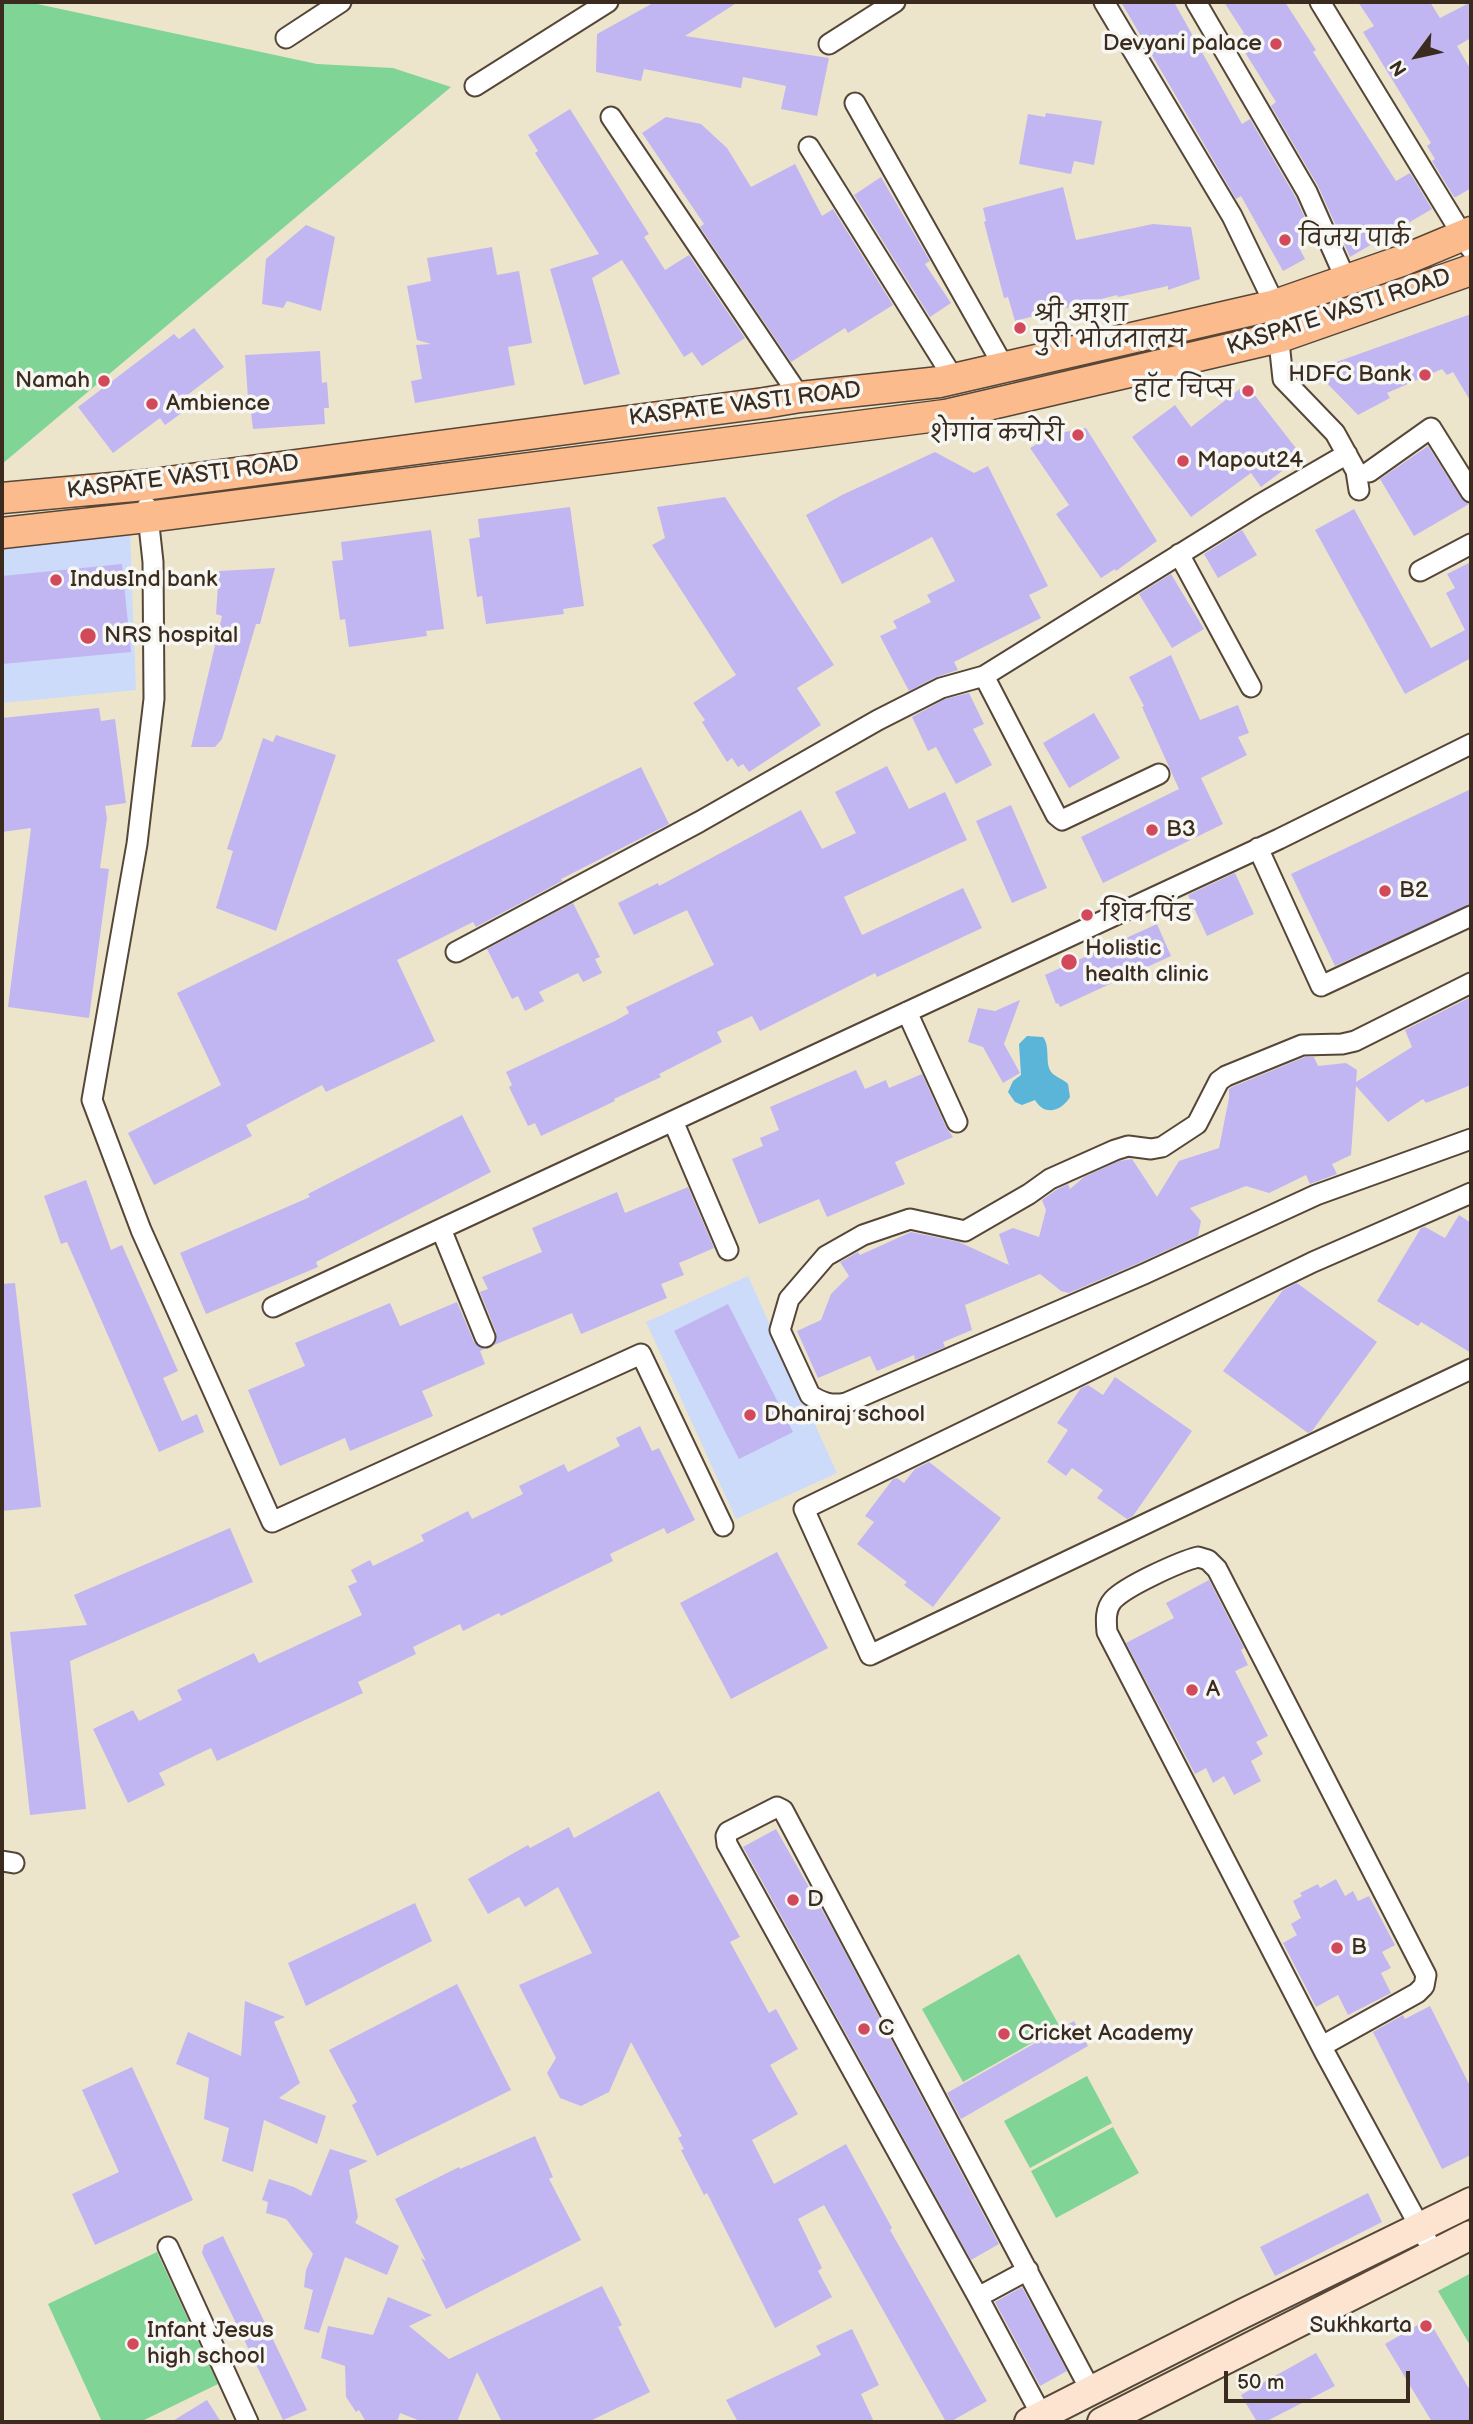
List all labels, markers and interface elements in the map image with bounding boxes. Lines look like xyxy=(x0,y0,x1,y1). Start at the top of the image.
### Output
north arrow xyxy=(1382,21,1452,91)
place label: Devyani palace xyxy=(1103,30,1262,58)
marker: Devyani palace xyxy=(1268,36,1284,52)
text: N xyxy=(1385,55,1413,80)
place label: विजय पार्क xyxy=(1299,226,1410,254)
marker: विजय पार्क xyxy=(1277,232,1293,248)
street label: KASPATE VASTI ROAD xyxy=(1224,264,1454,362)
place label: श्री आशा पुरी भोजनालय xyxy=(1034,301,1186,355)
marker: श्री आशा पुरी भोजनालय xyxy=(1012,320,1028,336)
place label: HDFC Bank xyxy=(1288,361,1411,389)
place label: Namah xyxy=(15,367,90,395)
marker: HDFC Bank xyxy=(1417,367,1433,383)
marker: Namah xyxy=(96,373,112,389)
street label: KASPATE VASTI ROAD xyxy=(627,377,863,433)
place label: हॉट चिप्स xyxy=(1133,377,1234,405)
marker: हॉट चिप्स xyxy=(1240,383,1256,399)
place label: Ambience xyxy=(166,390,270,418)
marker: Ambience xyxy=(144,396,160,412)
place label: शेगांव कचोरी xyxy=(930,421,1064,449)
marker: शेगांव कचोरी xyxy=(1070,427,1086,443)
place label: Mapout24 xyxy=(1197,447,1303,475)
street label: KASPATE VASTI ROAD xyxy=(65,450,301,506)
marker: Mapout24 xyxy=(1175,453,1191,469)
place label: IndusInd bank xyxy=(70,566,217,594)
marker: IndusInd bank xyxy=(48,572,64,588)
place label: NRS hospital xyxy=(104,622,238,650)
marker: NRS hospital xyxy=(78,626,98,646)
place label: B3 xyxy=(1166,816,1196,844)
marker: B3 xyxy=(1144,822,1160,838)
place label: B2 xyxy=(1399,877,1428,905)
marker: B2 xyxy=(1377,883,1393,899)
place label: शिव पिंड xyxy=(1101,901,1192,929)
marker: शिव पिंड xyxy=(1079,907,1095,923)
place label: Holistic health clinic xyxy=(1085,935,1209,989)
marker: Holistic health clinic xyxy=(1059,952,1079,972)
place label: Dhaniraj school xyxy=(764,1401,925,1429)
marker: Dhaniraj school xyxy=(742,1407,758,1423)
place label: A xyxy=(1206,1676,1220,1704)
marker: A xyxy=(1184,1682,1200,1698)
place label: D xyxy=(807,1886,824,1914)
marker: D xyxy=(785,1892,801,1908)
place label: B xyxy=(1351,1934,1367,1962)
marker: B xyxy=(1329,1940,1345,1956)
place label: C xyxy=(878,2015,894,2043)
place label: Cricket Academy xyxy=(1018,2020,1193,2048)
marker: C xyxy=(856,2021,872,2037)
marker: Cricket Academy xyxy=(996,2026,1012,2042)
place label: Sukhkarta xyxy=(1309,2312,1412,2340)
place label: Infant Jesus high school xyxy=(147,2317,274,2371)
marker: Sukhkarta xyxy=(1418,2318,1434,2334)
marker: Infant Jesus high school xyxy=(125,2336,141,2352)
scale bar xyxy=(1228,2358,1414,2402)
text: 50 m xyxy=(1237,2370,1284,2395)

